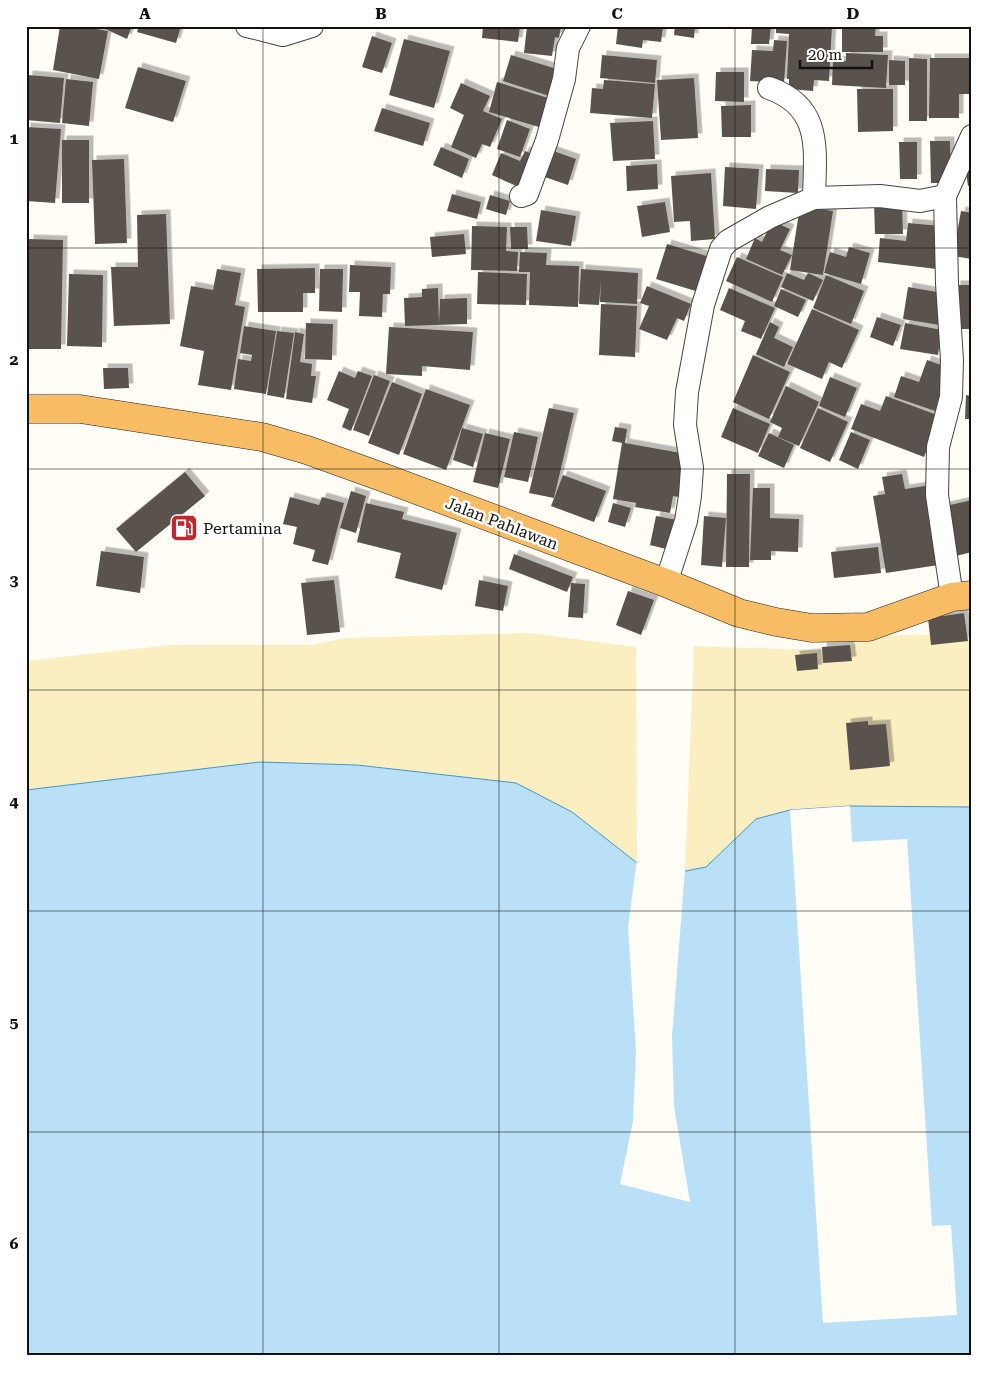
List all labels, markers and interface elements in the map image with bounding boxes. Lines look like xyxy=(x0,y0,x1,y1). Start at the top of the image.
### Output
text: A xyxy=(139,4,151,23)
text: B xyxy=(375,4,387,23)
text: C xyxy=(611,4,623,23)
text: D xyxy=(847,4,860,23)
scale bar xyxy=(800,38,873,70)
text: 20 m xyxy=(808,46,843,64)
text: 1 xyxy=(10,129,19,148)
text: 2 xyxy=(10,350,19,369)
street label: Jalan Pahlawan xyxy=(443,493,561,554)
fuel station icon: Pertamina xyxy=(169,513,199,543)
place label: Pertamina xyxy=(203,519,282,538)
text: 3 xyxy=(10,571,19,590)
text: 4 xyxy=(10,792,19,811)
text: 5 xyxy=(10,1013,19,1032)
text: 6 xyxy=(10,1234,19,1253)

